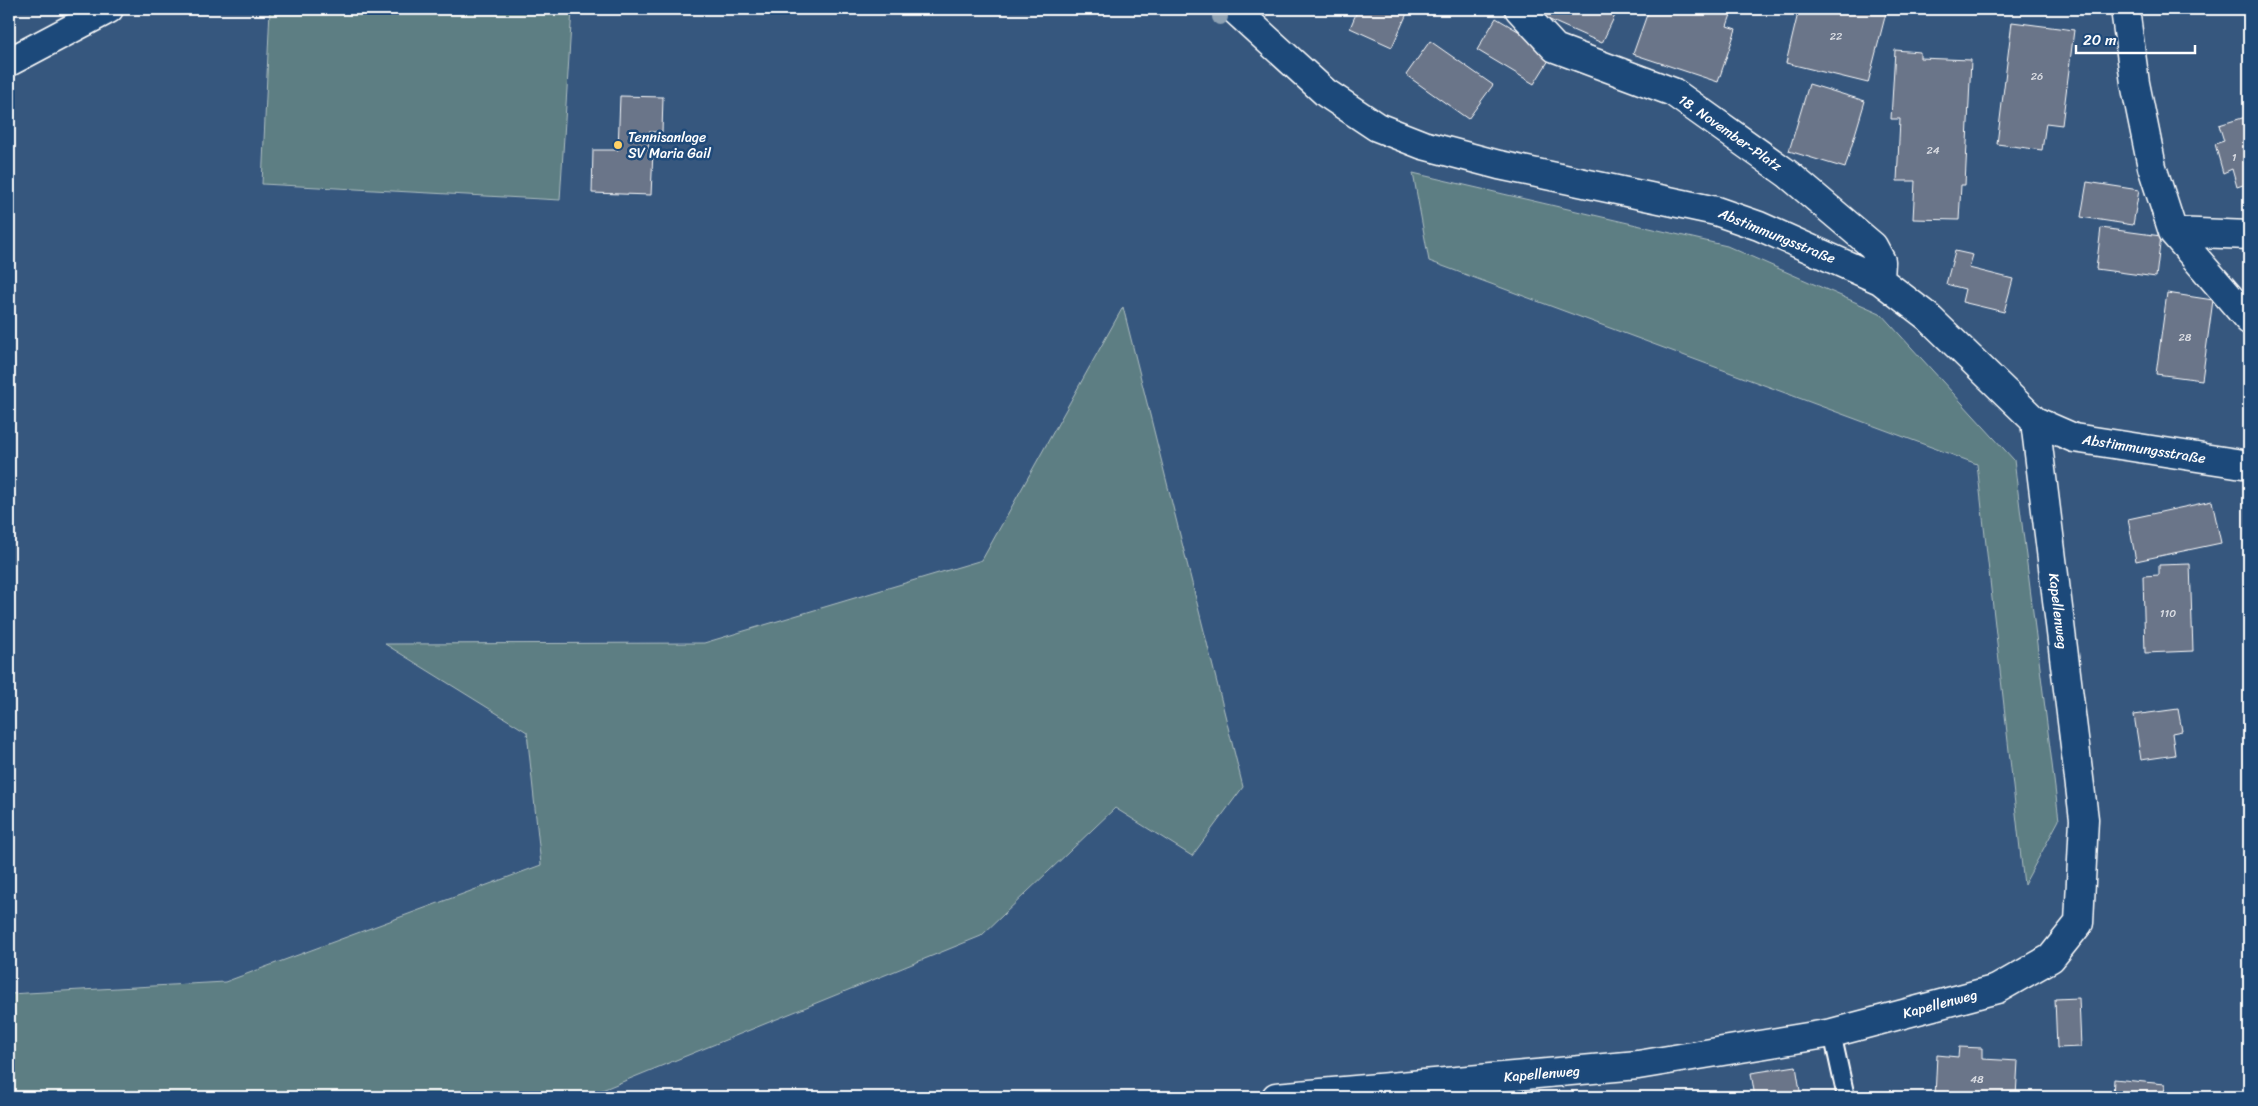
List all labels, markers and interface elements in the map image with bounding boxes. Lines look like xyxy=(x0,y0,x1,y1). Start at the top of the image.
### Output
scale bar xyxy=(2076,22,2194,54)
house number: 22 xyxy=(1830,27,1843,46)
text: 20 m xyxy=(2083,27,2117,53)
house number: 26 xyxy=(2031,67,2043,86)
street label: 18. November-Platz xyxy=(1673,88,1787,178)
place label: Tennisanlage SV Maria Gail xyxy=(628,125,712,166)
marker: Tennisanlage SV Maria Gail xyxy=(612,139,624,151)
house number: 24 xyxy=(1926,141,1940,160)
house number: 1 xyxy=(2232,148,2237,167)
street label: Abstimmungsstraße xyxy=(1714,201,1839,271)
house number: 28 xyxy=(2179,328,2192,347)
street label: Abstimmungsstraße xyxy=(2080,427,2207,471)
street label: Kapellenweg xyxy=(2041,572,2075,650)
house number: 110 xyxy=(2160,604,2176,623)
street label: Kapellenweg xyxy=(1900,982,1980,1026)
street label: Kapellenweg xyxy=(1503,1058,1581,1090)
house number: 48 xyxy=(1970,1070,1984,1089)

